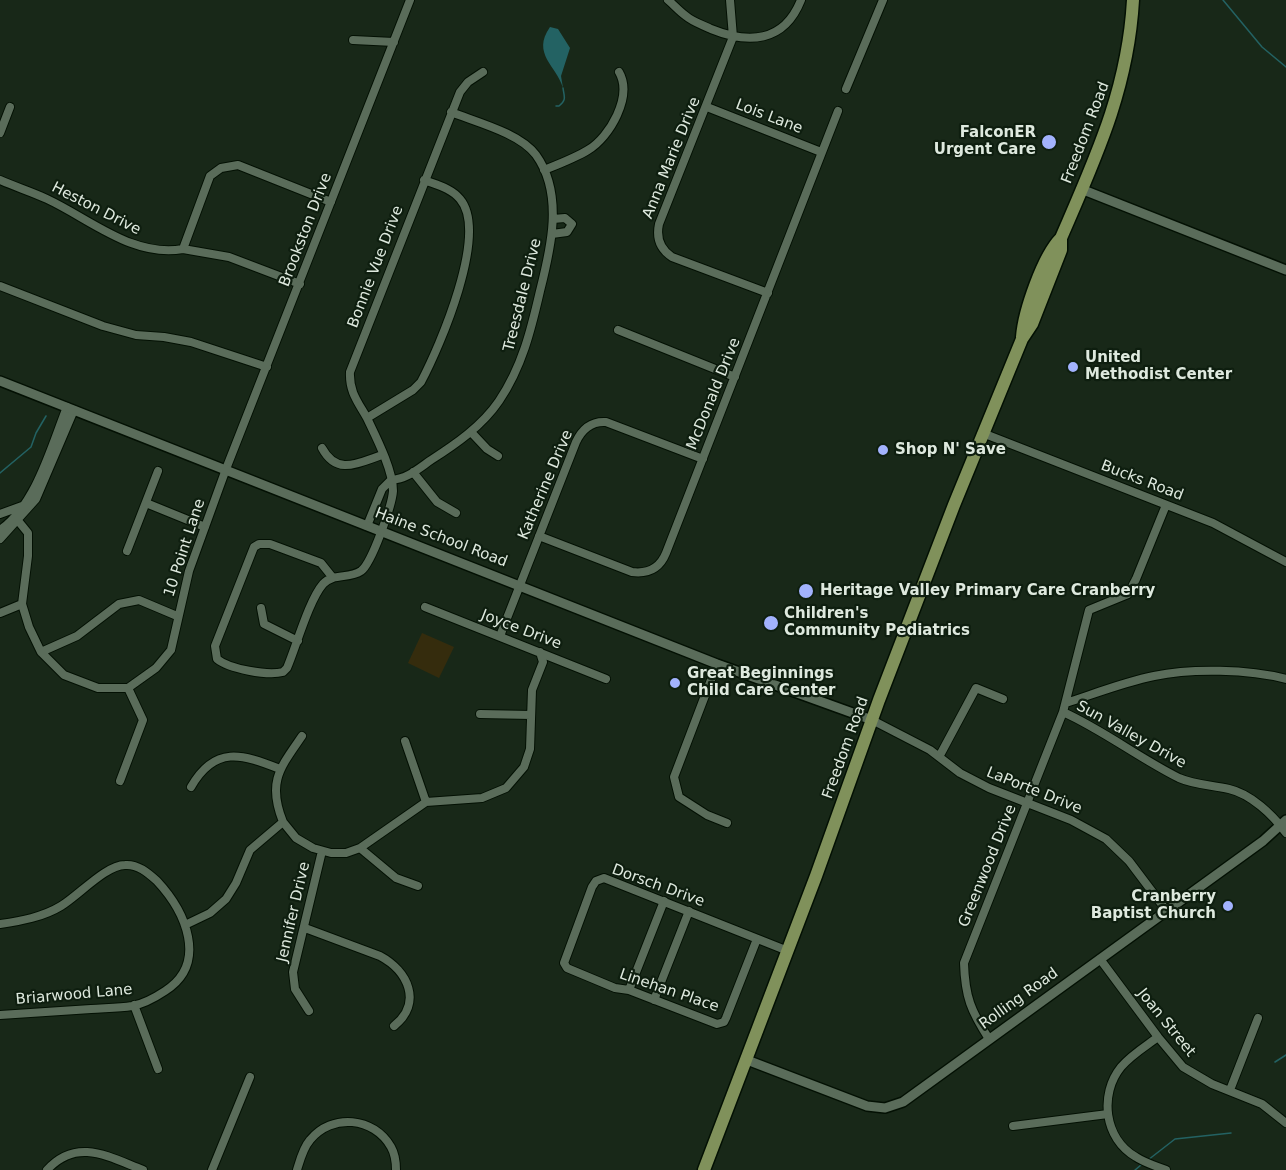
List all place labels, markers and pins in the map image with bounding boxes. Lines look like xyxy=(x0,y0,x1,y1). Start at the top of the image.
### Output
place label: FalconER Urgent Care xyxy=(934,124,1036,159)
marker: FalconER Urgent Care xyxy=(1040,133,1058,151)
place label: United Methodist Center xyxy=(1085,349,1232,384)
marker: United Methodist Center xyxy=(1066,360,1080,374)
place label: Shop N' Save xyxy=(895,441,1006,459)
marker: Shop N' Save xyxy=(876,443,890,457)
marker: Heritage Valley Primary Care Cranberry xyxy=(797,582,815,600)
place label: Heritage Valley Primary Care Cranberry xyxy=(820,582,1155,600)
place label: Children's Community Pediatrics xyxy=(784,605,970,640)
marker: Children's Community Pediatrics xyxy=(762,614,780,632)
place label: Great Beginnings Child Care Center xyxy=(687,665,835,700)
marker: Great Beginnings Child Care Center xyxy=(668,676,682,690)
place label: Cranberry Baptist Church xyxy=(1091,888,1216,923)
marker: Cranberry Baptist Church xyxy=(1221,899,1235,913)

